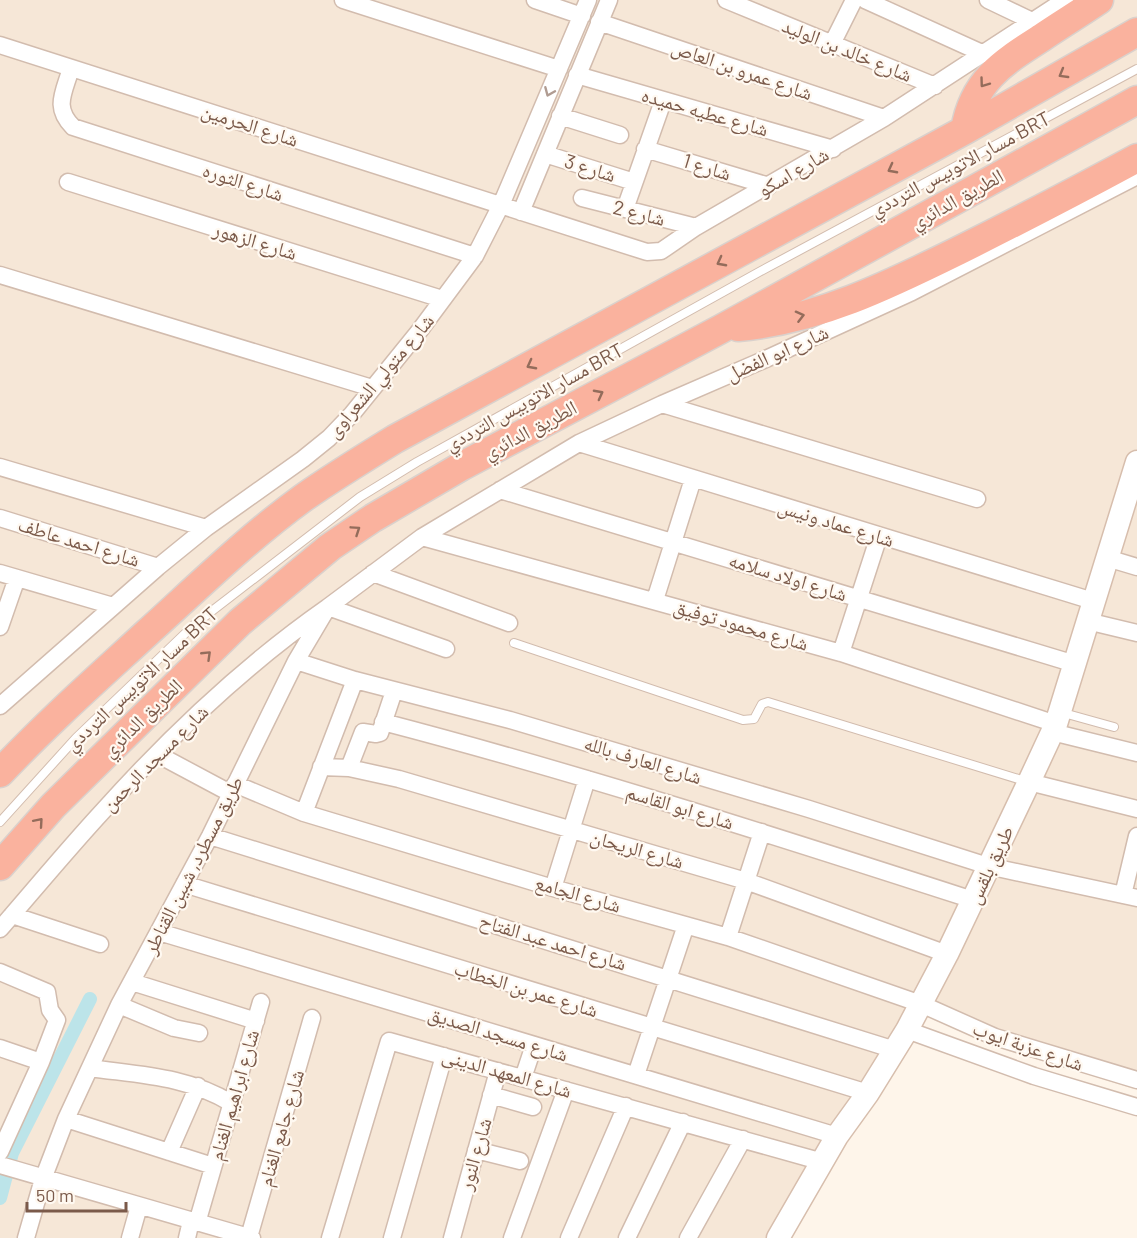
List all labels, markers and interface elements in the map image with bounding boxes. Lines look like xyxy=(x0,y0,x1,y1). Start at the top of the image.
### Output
street label: شارع خالد بن الوليد xyxy=(778,12,916,88)
street label: شارع عمرو بن العاص xyxy=(668,34,816,106)
one-way arrow xyxy=(1059,67,1069,79)
one-way arrow xyxy=(980,76,991,87)
street label: شارع عطيه حميده xyxy=(639,81,771,143)
one-way arrow xyxy=(544,86,556,97)
street label: شارع الحرمين xyxy=(198,97,302,153)
street label: مسار الاتوبيس الترددي BRT xyxy=(865,105,1056,225)
street label: شارع اسكو xyxy=(753,141,833,203)
street label: شارع 1 xyxy=(680,147,734,187)
street label: شارع 3 xyxy=(561,148,619,188)
street label: شارع الثوره xyxy=(199,157,287,207)
one-way arrow xyxy=(888,162,899,173)
street label: الطريق الدائري xyxy=(906,163,1010,238)
street label: شارع 2 xyxy=(610,194,668,232)
street label: شارع الزهور xyxy=(209,216,300,266)
one-way arrow xyxy=(717,255,727,266)
street label: شارع متولي الشعراوى xyxy=(320,308,442,446)
one-way arrow xyxy=(795,311,805,324)
street label: شارع ابو الفضل xyxy=(722,319,832,387)
street label: مسار الاتوبيس الترددي BRT xyxy=(440,337,630,460)
one-way arrow xyxy=(527,358,537,369)
one-way arrow xyxy=(593,389,604,401)
street label: الطريق الدائري xyxy=(479,394,583,468)
street label: شارع عماد ونيس xyxy=(775,493,897,553)
street label: شارع احمد عاطف xyxy=(15,511,143,573)
one-way arrow xyxy=(349,526,360,537)
street label: شارع اولاد سلامه xyxy=(726,547,850,607)
street label: شارع محمود توفيق xyxy=(671,593,811,657)
street label: مسار الاتوبيس الترددي BRT xyxy=(59,601,225,759)
one-way arrow xyxy=(200,651,210,662)
street label: الطريق الدائري xyxy=(96,673,190,765)
street label: شارع مسجد الرحمن xyxy=(96,699,214,817)
street label: شارع العارف بالله xyxy=(581,730,705,790)
street label: طريق مسطرد, شبين القناطر xyxy=(136,772,248,959)
street label: شارع ابو القاسم xyxy=(623,778,737,837)
one-way arrow xyxy=(32,818,43,829)
street label: طريق بلقس xyxy=(961,822,1019,908)
street label: شارع الريحان xyxy=(587,823,687,875)
street label: شارع الجامع xyxy=(532,869,624,919)
street label: شارع احمد عبد الفتاح xyxy=(476,907,630,977)
street label: شارع عمر بن الخطاب xyxy=(451,955,601,1023)
street label: شارع مسجد الصديق xyxy=(425,1000,571,1068)
street label: شارع عزبة ايوب xyxy=(969,1015,1087,1077)
street label: شارع ابراهيم الغنام xyxy=(203,1027,266,1164)
street label: شارع المعهد الدينى xyxy=(439,1042,575,1104)
street label: شارع جامع الغنام xyxy=(252,1067,311,1190)
street label: شارع النور xyxy=(452,1115,498,1194)
scale bar xyxy=(27,1175,126,1213)
text: 50 m xyxy=(36,1184,74,1206)

